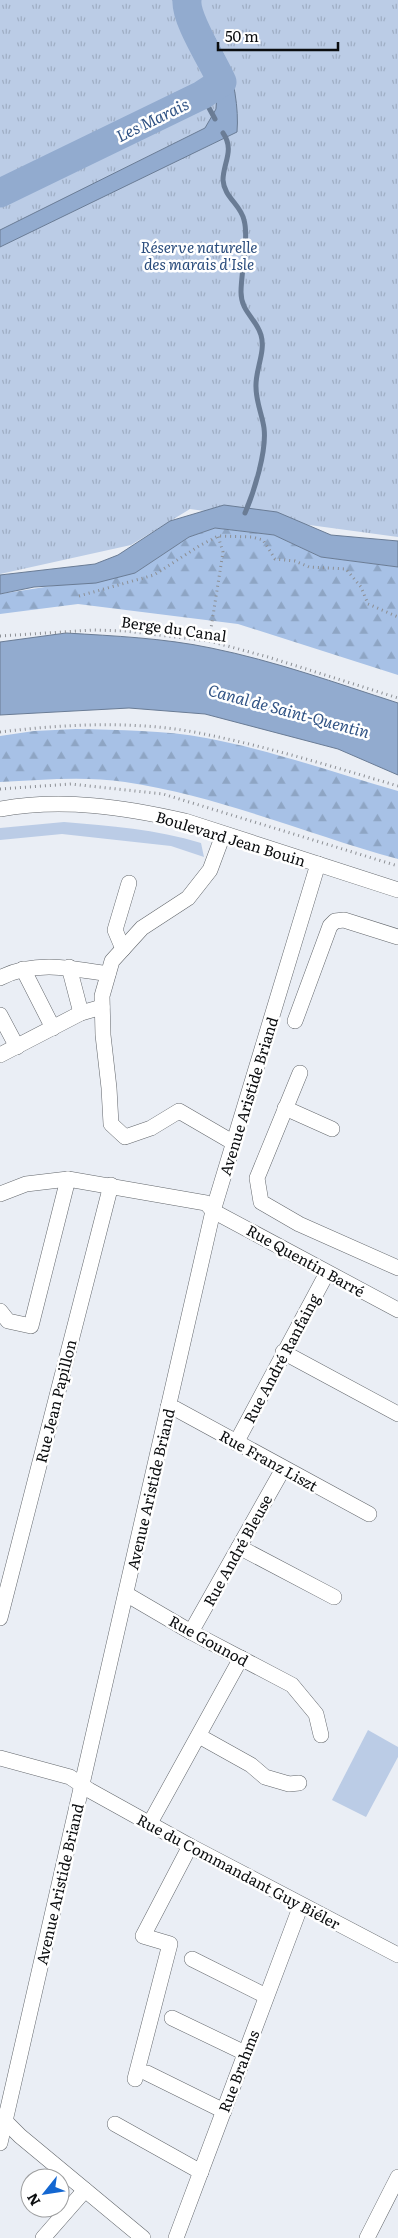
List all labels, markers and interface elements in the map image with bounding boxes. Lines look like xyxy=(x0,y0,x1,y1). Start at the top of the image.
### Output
scale bar xyxy=(218,20,338,52)
text: 50 m xyxy=(225,24,259,47)
water label: Les Marais xyxy=(112,91,192,147)
park label: Réserve naturelle des marais d'Isle xyxy=(141,235,257,275)
street label: Berge du Canal xyxy=(120,609,228,647)
water label: Canal de Saint-Quentin xyxy=(206,677,373,743)
street label: Boulevard Jean Bouin xyxy=(153,804,309,872)
street label: Avenue Aristide Briand xyxy=(213,1014,283,1178)
street label: Rue Quentin Barré xyxy=(243,1218,370,1302)
street label: Rue André Ranfaing xyxy=(237,1289,325,1427)
street label: Rue Jean Papillon xyxy=(29,1337,81,1465)
street label: Avenue Aristide Briand xyxy=(120,1406,180,1572)
street label: Rue Franz Liszt xyxy=(216,1423,322,1497)
street label: Rue André Bleuse xyxy=(197,1490,277,1610)
street label: Rue Gounod xyxy=(165,1609,253,1671)
street label: Avenue Aristide Briand xyxy=(29,1801,89,1967)
street label: Rue du Commandant Guy Biéler xyxy=(133,1807,345,1935)
street label: Rue Brahms xyxy=(212,2026,264,2116)
north arrow xyxy=(20,2168,70,2218)
text: N xyxy=(21,2190,44,2210)

